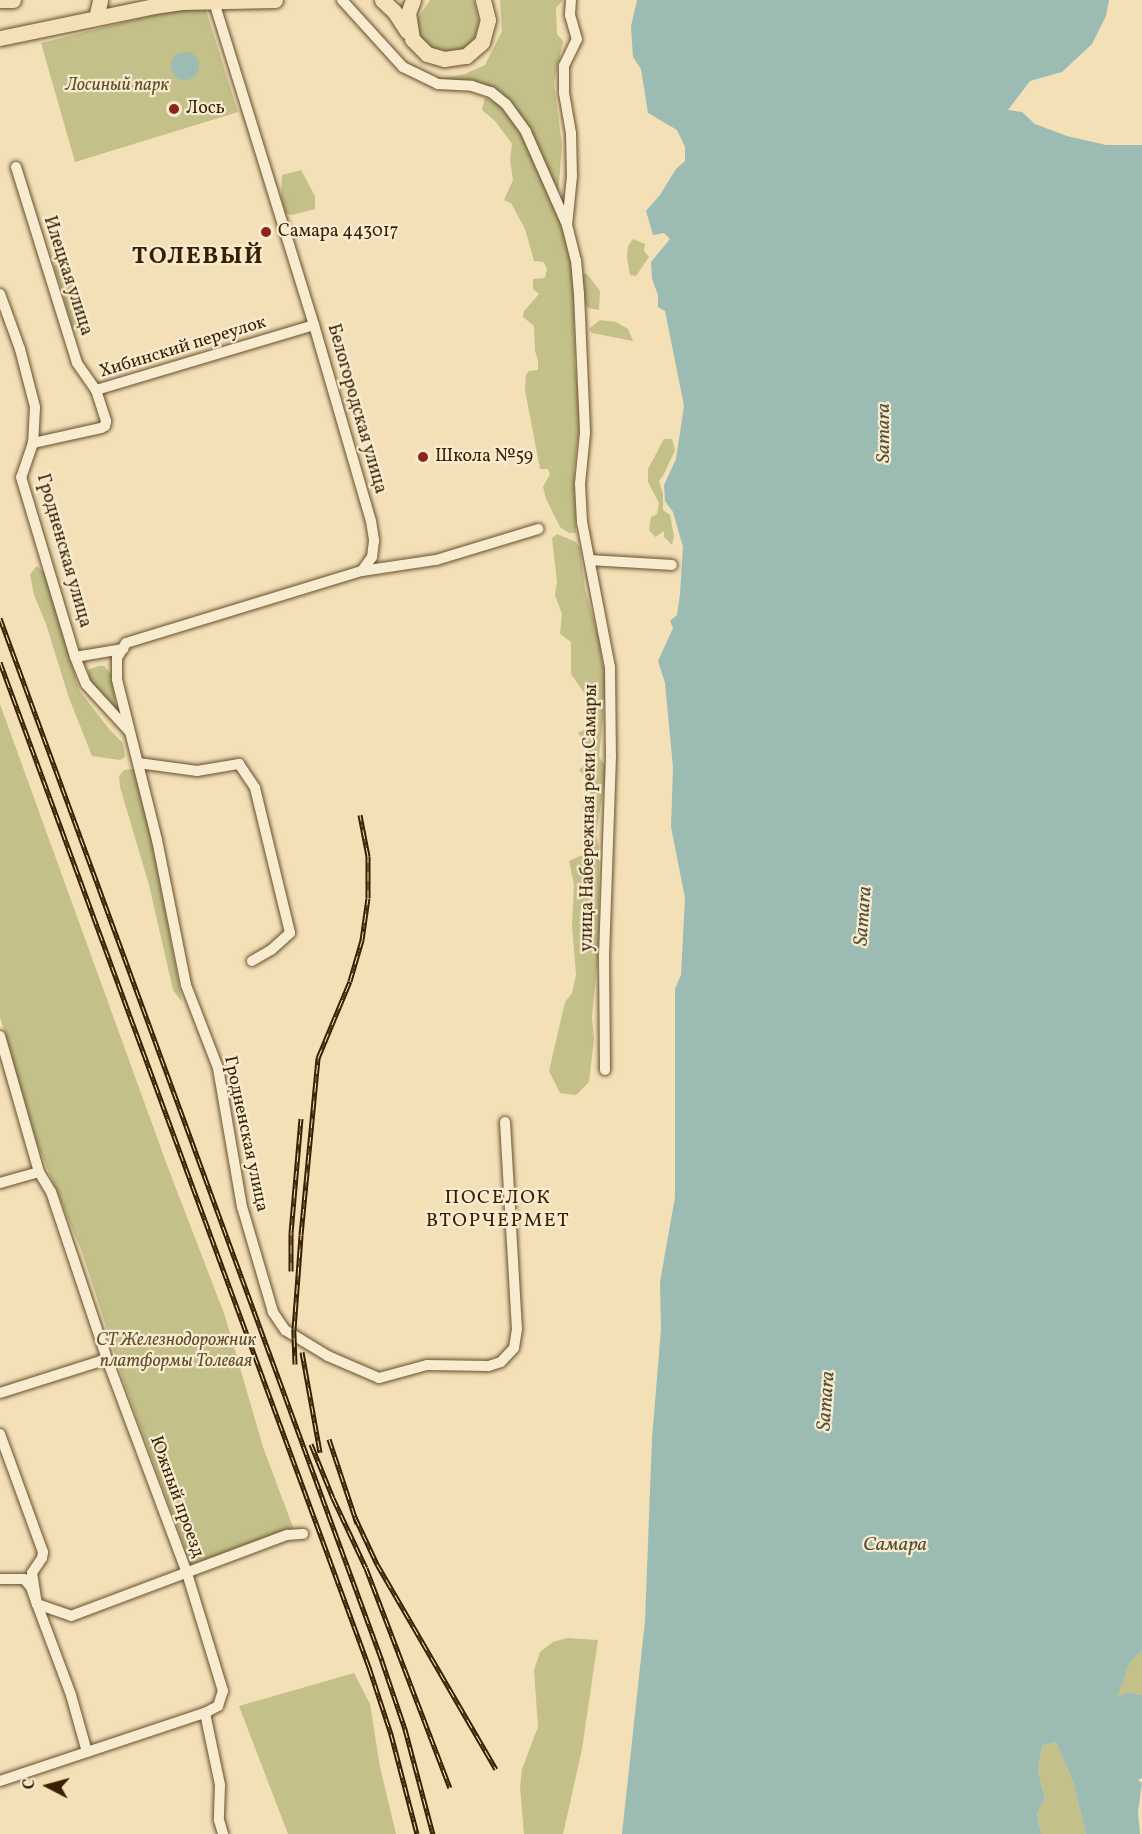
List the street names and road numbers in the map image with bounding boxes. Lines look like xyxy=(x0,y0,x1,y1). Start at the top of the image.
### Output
street label: Илецкая улица xyxy=(37,213,97,339)
street label: Хибинский переулок xyxy=(97,312,269,384)
street label: Белогородская улица xyxy=(321,321,391,497)
street label: Гродненская улица xyxy=(31,471,95,631)
street label: улица Набережная реки Самары xyxy=(577,684,603,952)
street label: Гродненская улица xyxy=(218,1054,272,1214)
street label: Южный проезд xyxy=(144,1433,208,1561)

